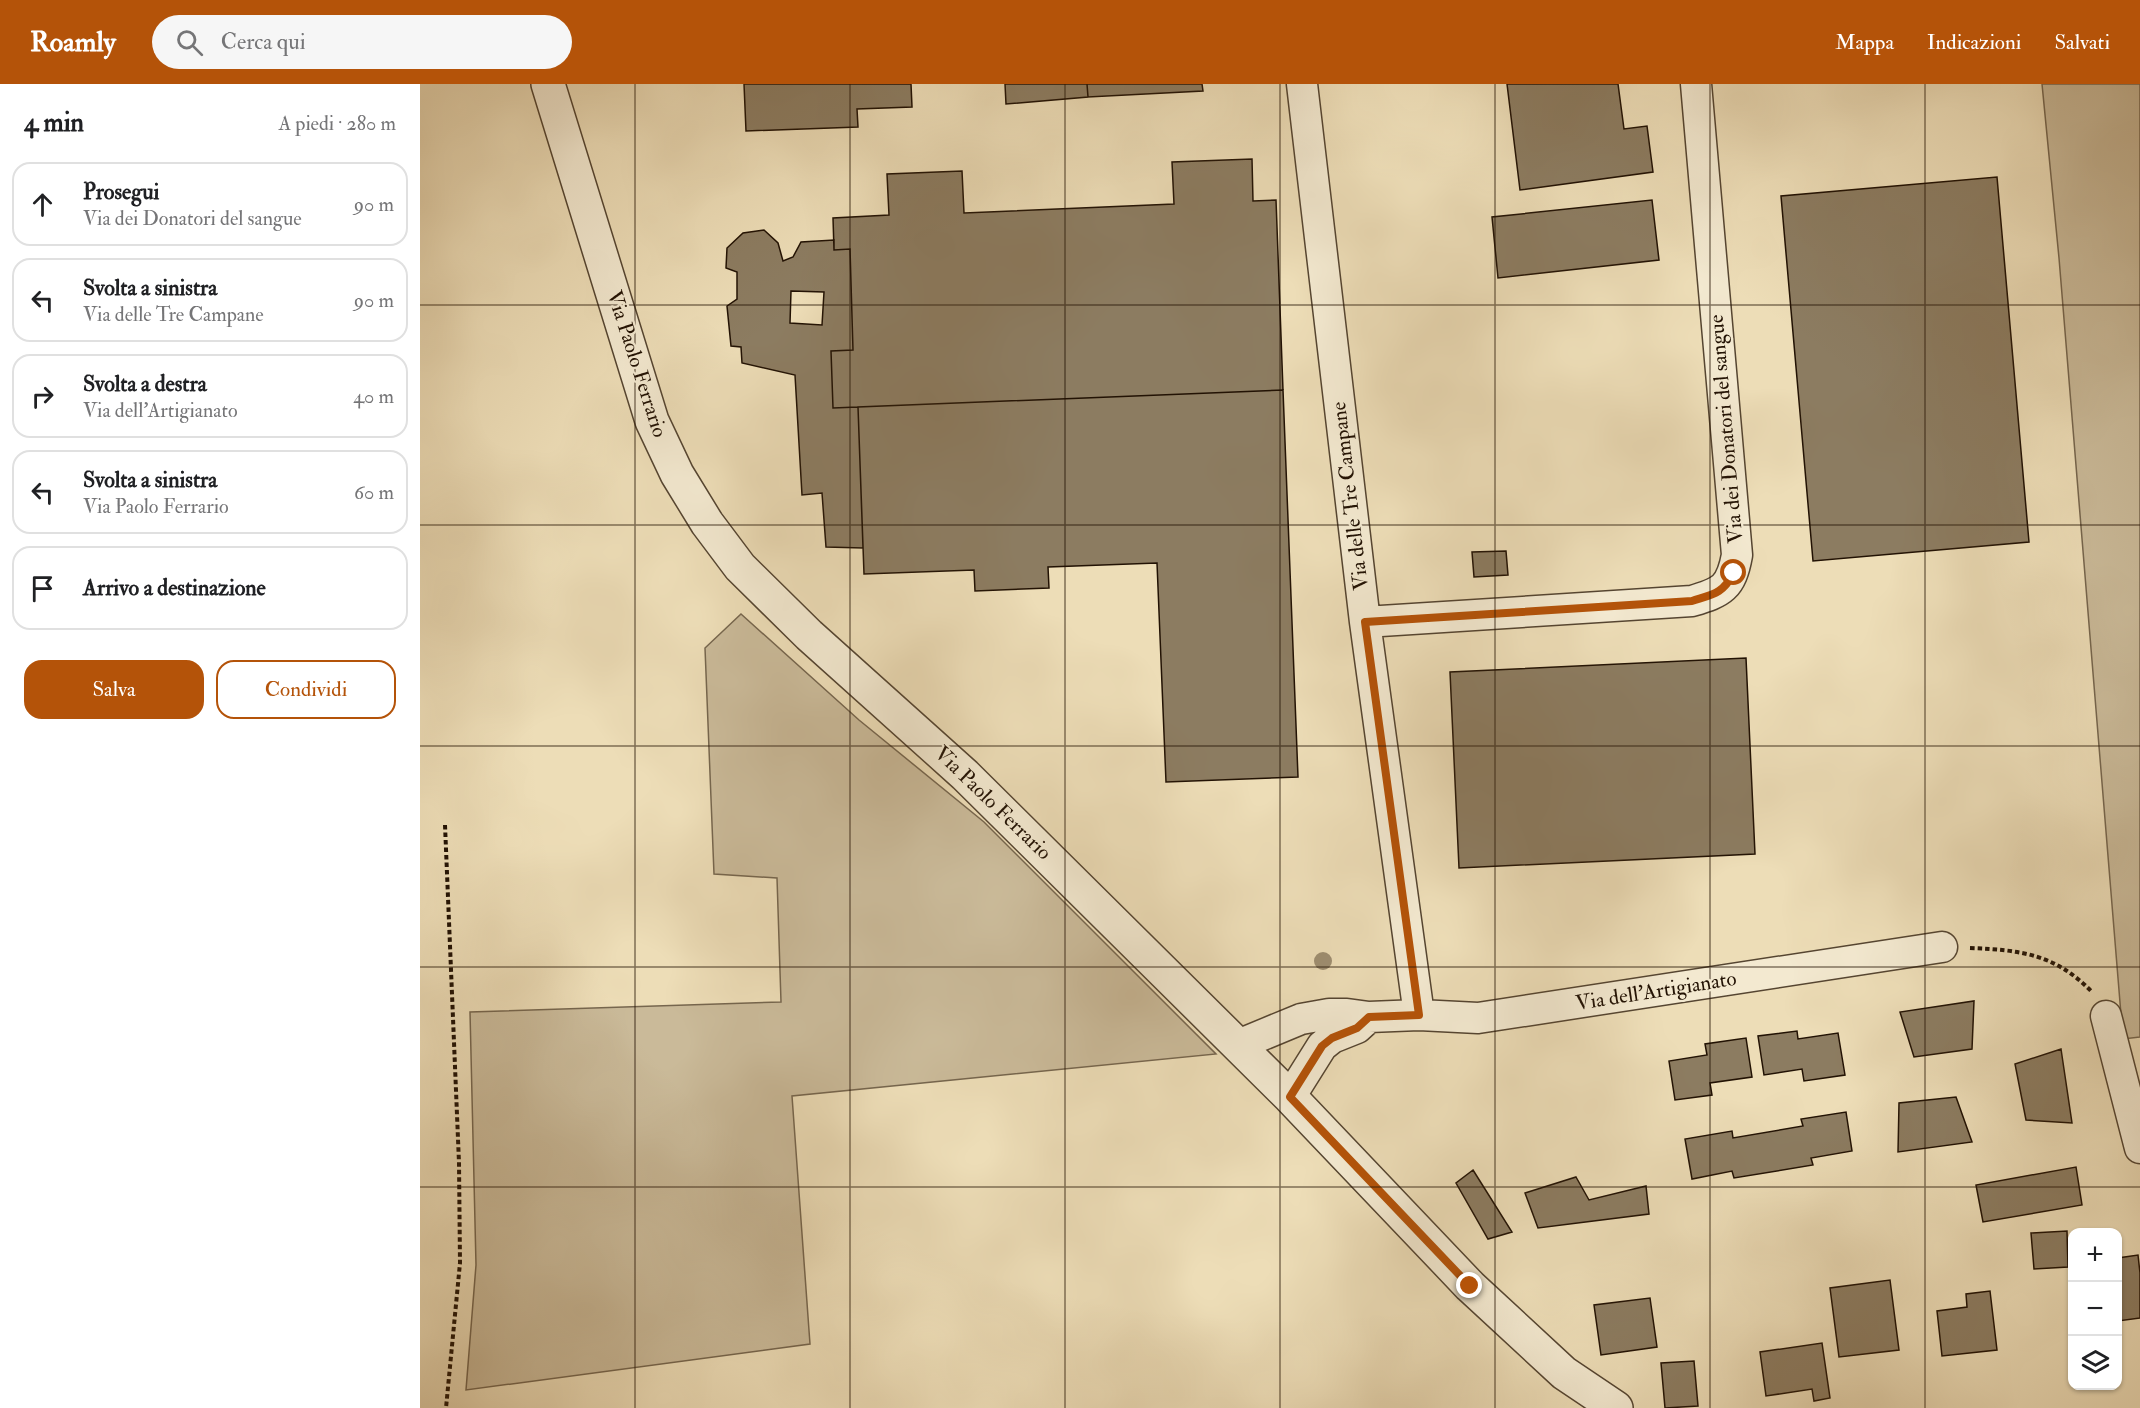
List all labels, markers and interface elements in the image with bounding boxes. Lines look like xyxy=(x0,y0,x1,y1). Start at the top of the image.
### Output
search box xyxy=(152,15,572,69)
text: Roamly xyxy=(30,25,116,60)
icon: search xyxy=(173,26,206,59)
text: Cerca qui xyxy=(221,28,306,56)
text: Mappa xyxy=(1835,29,1894,56)
text: Indicazioni xyxy=(1927,29,2021,56)
text: Salvati xyxy=(2054,29,2110,56)
text: 4 min xyxy=(24,107,84,139)
text: A piedi · 280 m xyxy=(278,111,396,136)
text: Prosegui xyxy=(83,178,159,206)
icon: ahead xyxy=(26,188,59,221)
text: 90 m xyxy=(354,192,394,217)
text: Via dei Donatori del sangue xyxy=(83,206,302,231)
text: Svolta a sinistra xyxy=(83,274,217,302)
icon: left xyxy=(26,284,59,317)
street label: Via Paolo Ferrario xyxy=(601,287,673,441)
text: 90 m xyxy=(354,288,394,313)
text: Via delle Tre Campane xyxy=(83,302,264,327)
street label: Via dei Donatori del sangue xyxy=(1703,313,1749,545)
text: Svolta a destra xyxy=(83,370,207,398)
icon: right xyxy=(26,380,59,413)
text: 40 m xyxy=(353,384,394,409)
text: Via dell'Artigianato xyxy=(83,398,238,423)
street label: Via delle Tre Campane xyxy=(1325,400,1375,592)
text: Svolta a sinistra xyxy=(83,466,217,494)
icon: left xyxy=(26,476,59,509)
text: 60 m xyxy=(354,480,394,505)
text: Via Paolo Ferrario xyxy=(83,494,229,519)
route start xyxy=(1720,559,1746,585)
icon: arrive xyxy=(26,572,59,605)
text: Arrivo a destinazione xyxy=(83,574,266,602)
button: Salva xyxy=(24,660,204,719)
button: Condividi xyxy=(216,660,396,719)
street label: Via Paolo Ferrario xyxy=(929,740,1057,866)
street label: Via dell'Artigianato xyxy=(1574,965,1738,1017)
map controls xyxy=(2068,1228,2122,1390)
button: + xyxy=(2068,1228,2122,1282)
route end xyxy=(1456,1272,1482,1298)
button: − xyxy=(2068,1282,2122,1336)
button: layers xyxy=(2068,1336,2122,1390)

